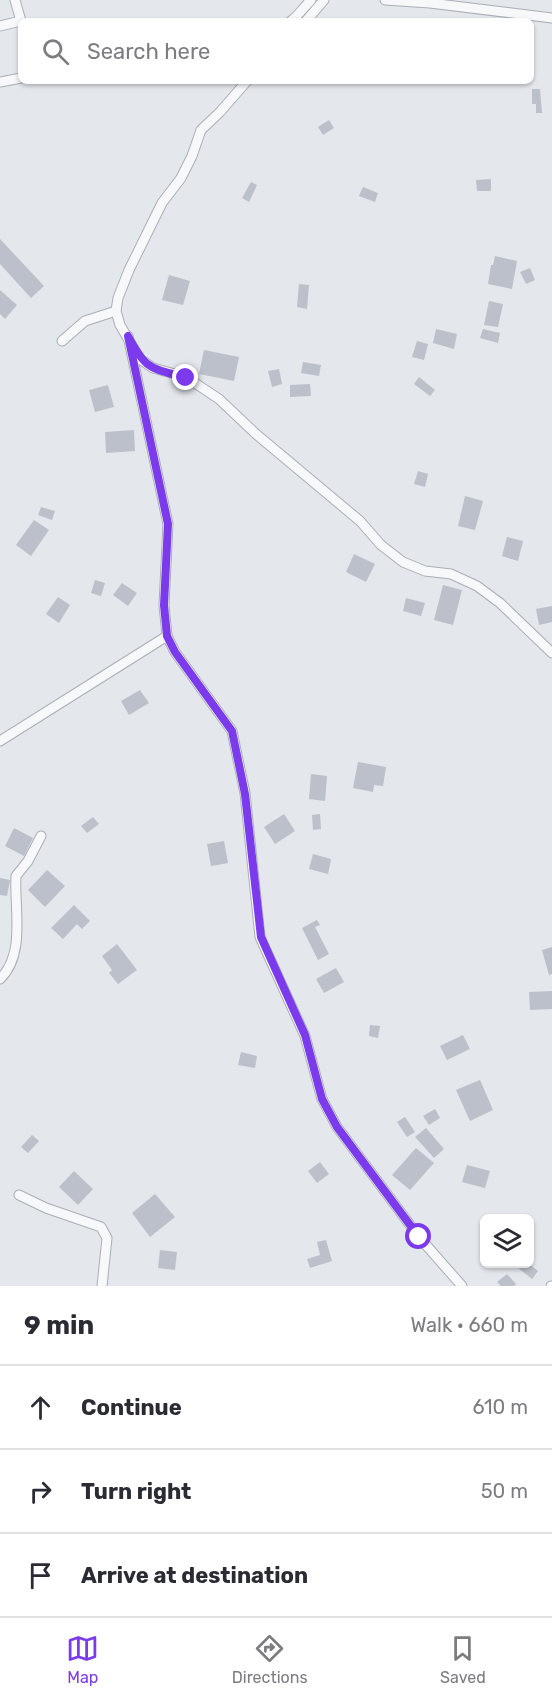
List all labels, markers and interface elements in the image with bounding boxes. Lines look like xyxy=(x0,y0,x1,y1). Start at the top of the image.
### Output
search box xyxy=(18,18,534,84)
icon: search xyxy=(39,35,72,68)
text: Search here xyxy=(87,38,210,65)
route end xyxy=(172,364,198,390)
map controls xyxy=(480,1214,534,1268)
button: layers xyxy=(480,1214,534,1268)
route start xyxy=(405,1223,431,1249)
text: 9 min xyxy=(24,1310,94,1341)
text: Walk · 660 m xyxy=(410,1313,528,1337)
icon: ahead xyxy=(24,1391,57,1424)
text: Continue xyxy=(81,1394,182,1421)
text: 610 m xyxy=(472,1395,528,1419)
icon: right xyxy=(24,1475,57,1508)
text: Turn right xyxy=(81,1478,191,1505)
text: 50 m xyxy=(481,1479,528,1503)
icon: arrive xyxy=(24,1559,57,1592)
text: Arrive at destination xyxy=(81,1562,308,1589)
tab: Map xyxy=(66,1632,99,1687)
tab: Directions xyxy=(232,1632,308,1687)
tab: Saved xyxy=(440,1632,486,1687)

